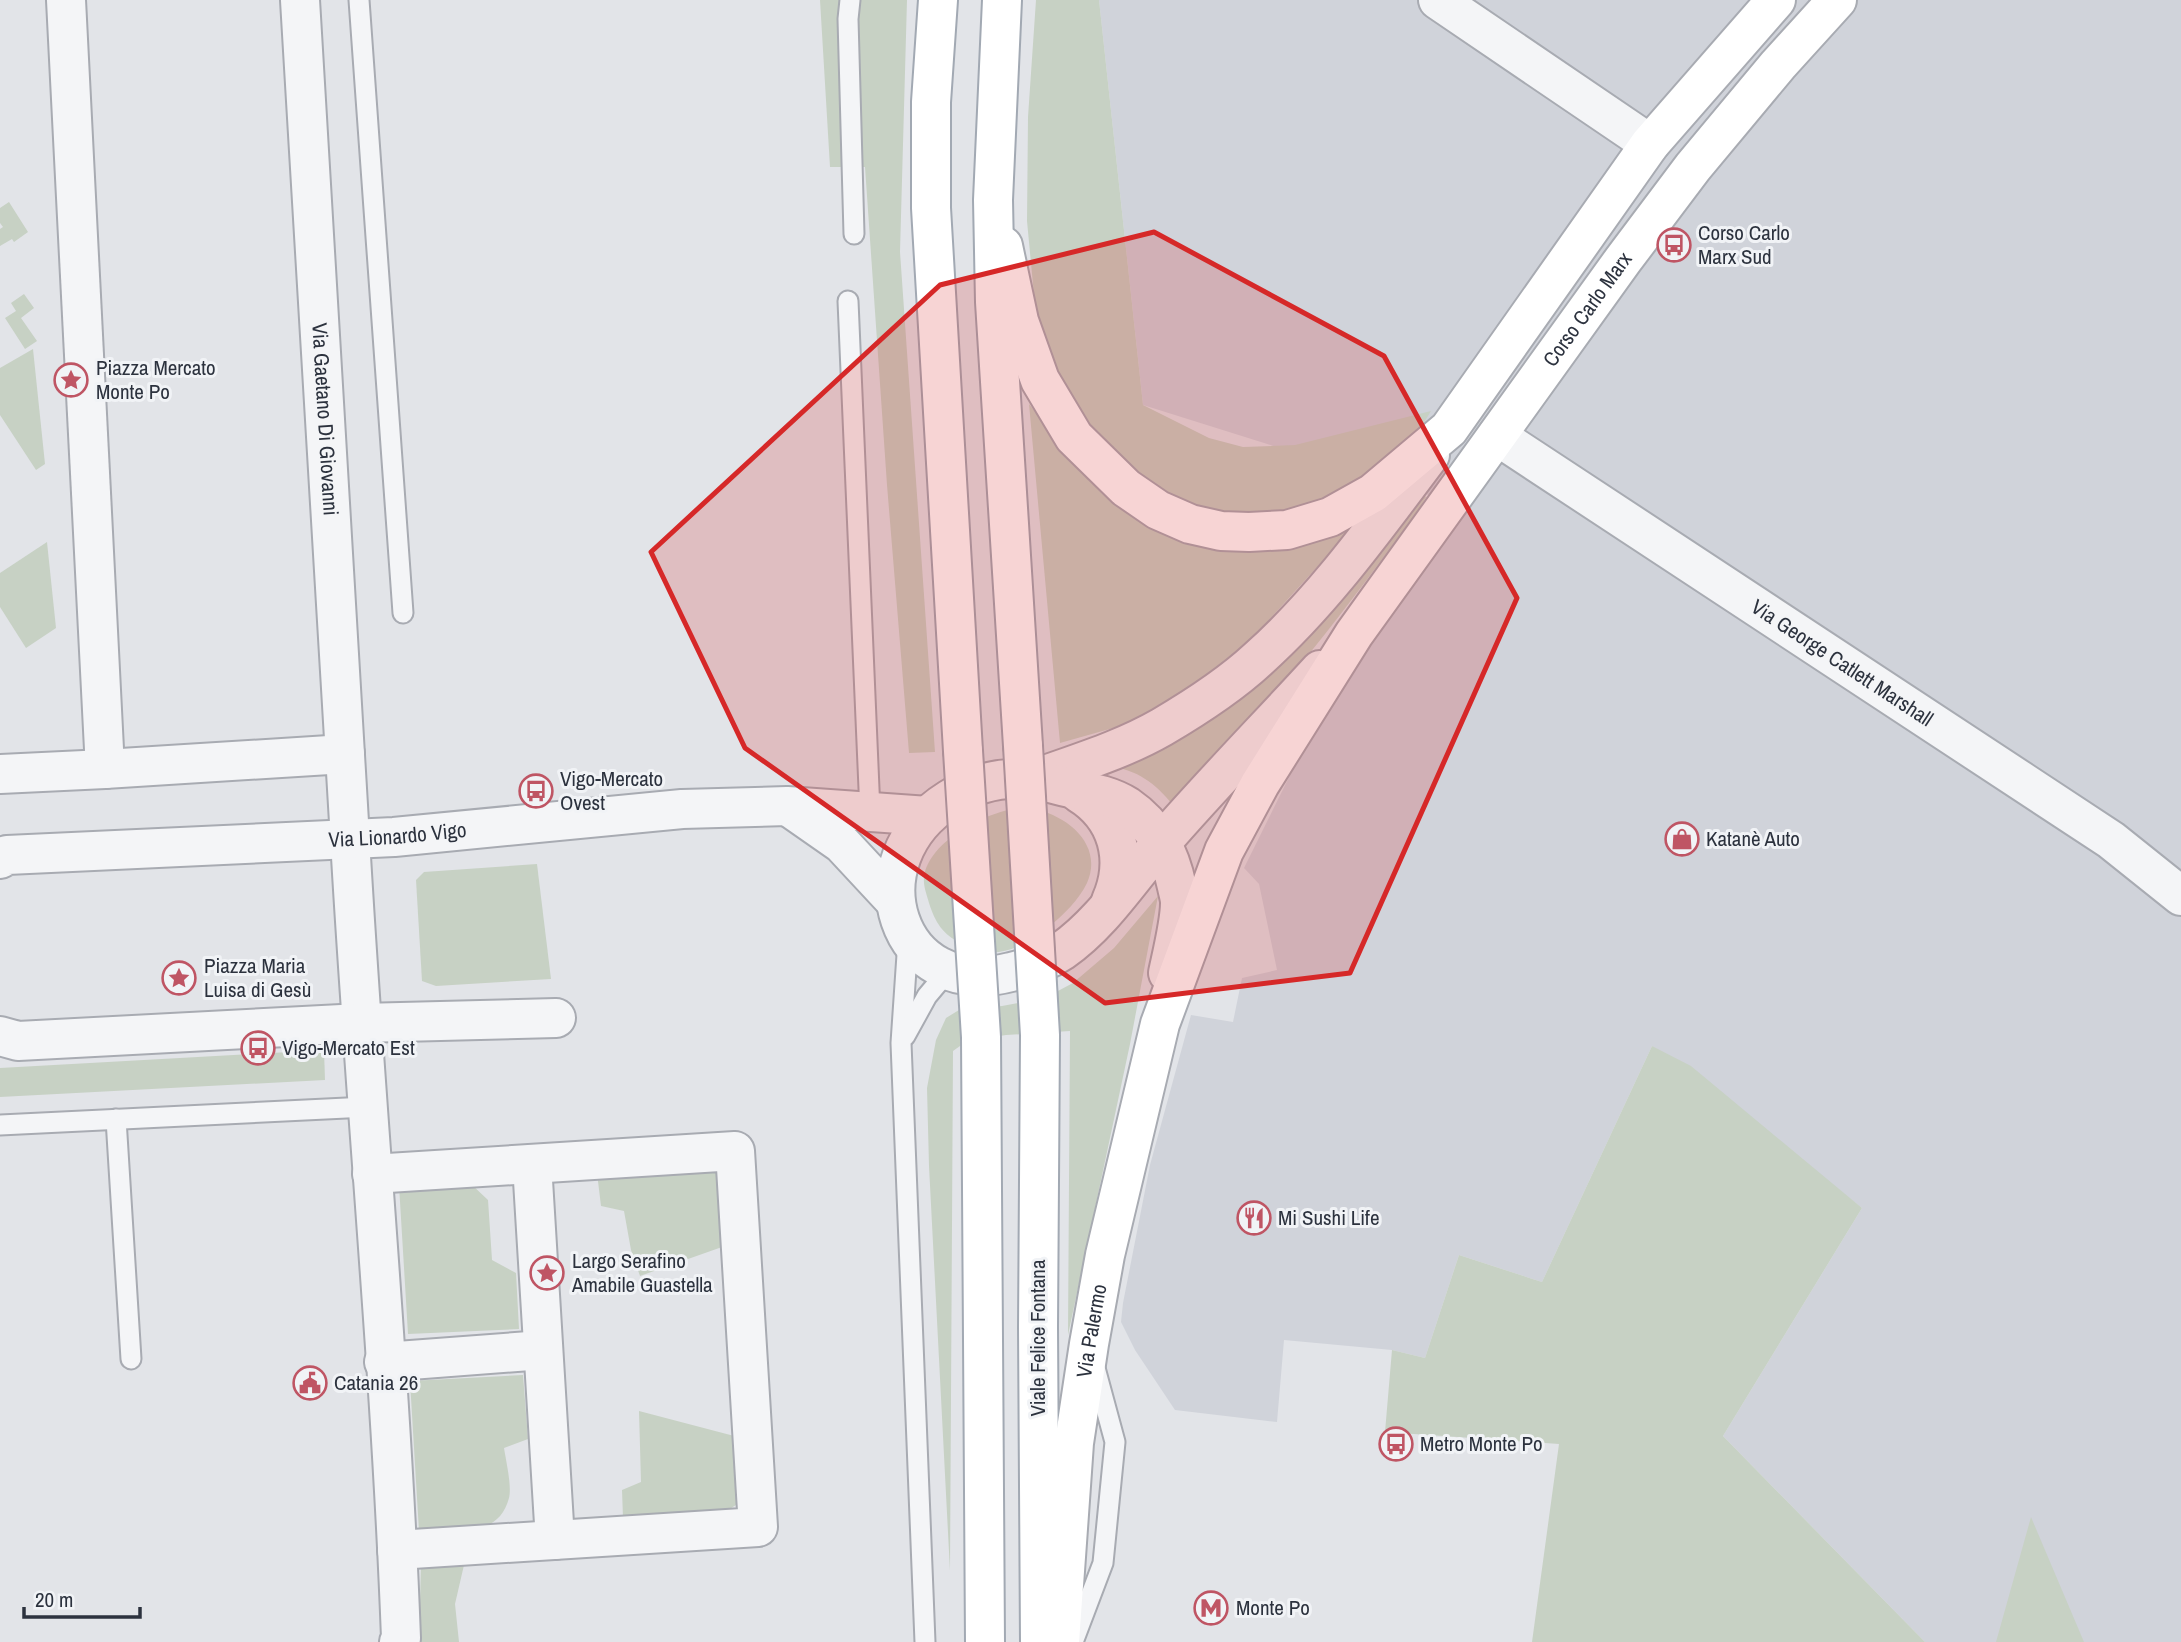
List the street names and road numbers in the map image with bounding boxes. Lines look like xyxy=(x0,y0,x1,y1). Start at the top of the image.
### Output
street label: Corso Carlo Marx xyxy=(1536,245,1638,372)
street label: Via Gaetano Di Giovanni xyxy=(305,322,346,517)
street label: Via George Catlett Marshall xyxy=(1746,592,1939,733)
street label: Via Lionardo Vigo xyxy=(328,815,468,854)
street label: Viale Felice Fontana xyxy=(1023,1259,1052,1416)
street label: Via Palermo xyxy=(1069,1282,1114,1380)

